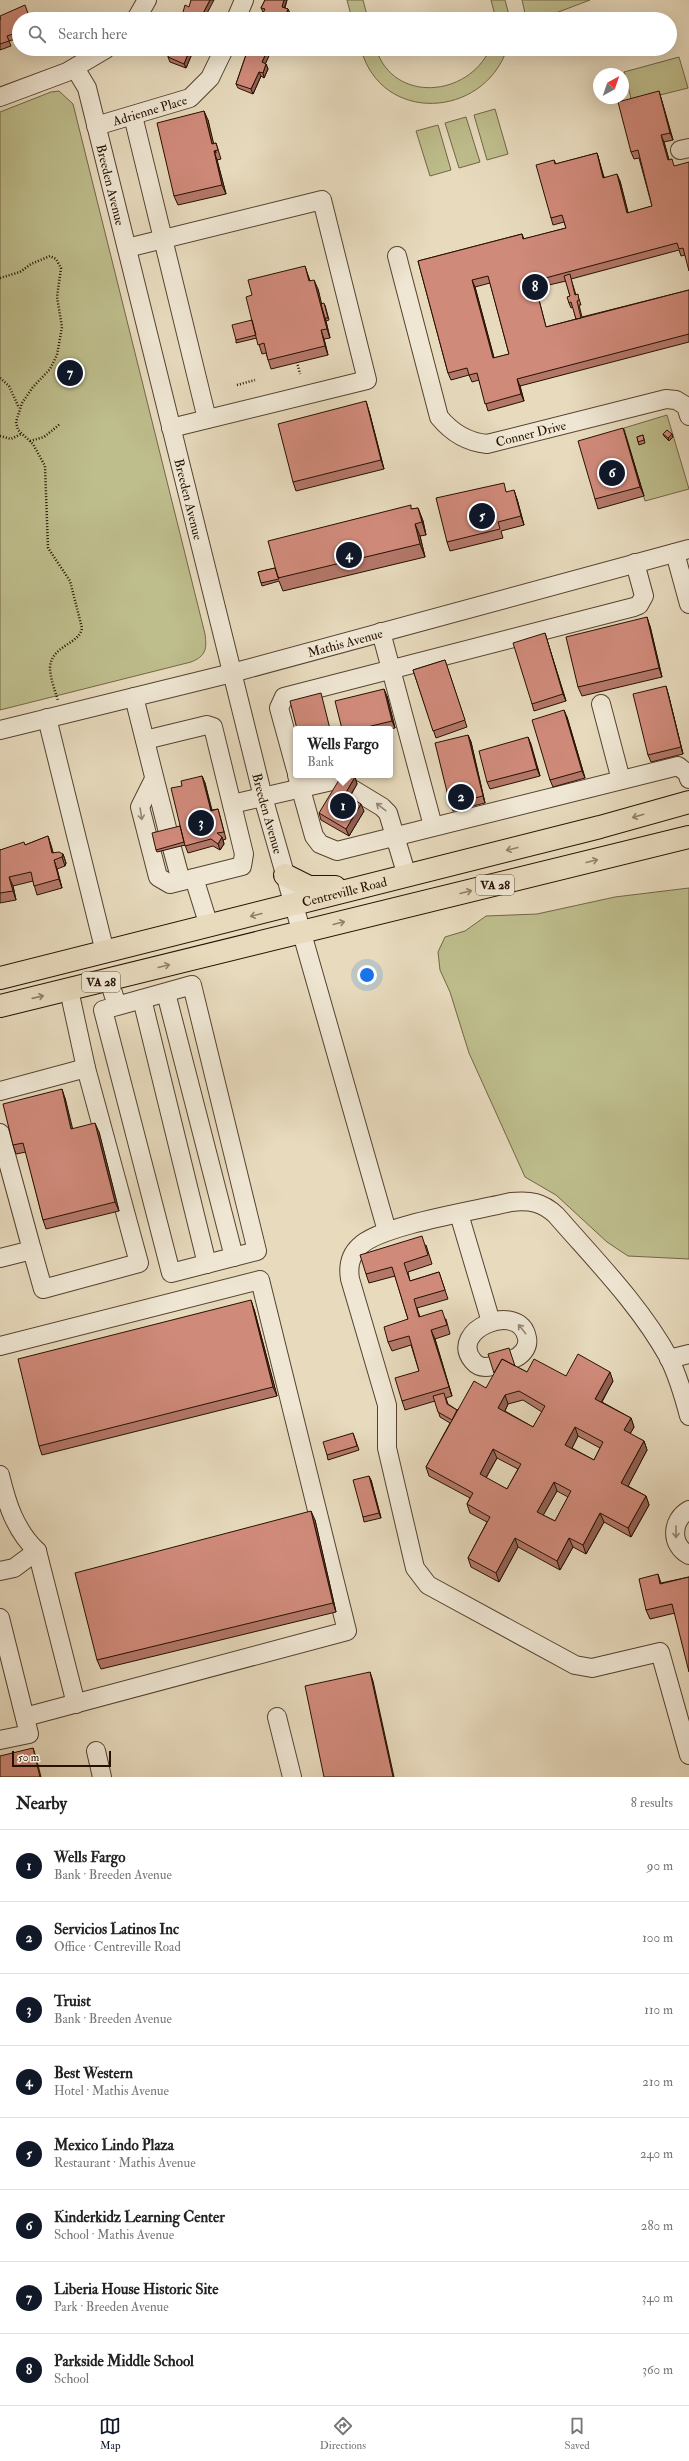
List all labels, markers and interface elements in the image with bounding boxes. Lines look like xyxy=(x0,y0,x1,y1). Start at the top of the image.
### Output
search box xyxy=(12,12,677,56)
icon: search xyxy=(26,23,48,45)
text: Search here xyxy=(58,25,127,44)
north arrow xyxy=(593,68,629,104)
street label: Adrienne Place xyxy=(110,92,190,130)
street label: Breeden Avenue xyxy=(92,143,128,228)
pin: 8 xyxy=(522,272,548,302)
pin: 7 xyxy=(57,358,83,388)
street label: Conner Drive xyxy=(494,417,568,451)
street label: Breeden Avenue xyxy=(170,457,206,542)
pin: 6 xyxy=(599,458,625,488)
pin: 5 xyxy=(469,501,495,531)
pin: 4 xyxy=(336,540,362,570)
street label: Mathis Avenue xyxy=(306,625,385,661)
popup xyxy=(293,726,393,778)
text: Wells Fargo xyxy=(307,735,379,754)
text: Bank xyxy=(307,754,334,770)
street label: Breeden Avenue xyxy=(248,772,286,856)
pin: 2 xyxy=(448,782,474,812)
pin: 1 xyxy=(330,791,356,821)
one-way arrow xyxy=(376,803,387,812)
one-way arrow xyxy=(137,807,145,820)
pin: 3 xyxy=(188,808,214,838)
one-way arrow xyxy=(632,813,645,820)
one-way arrow xyxy=(506,846,519,854)
one-way arrow xyxy=(585,857,598,864)
street label: Centreville Road xyxy=(300,874,389,911)
road number: VA 28 xyxy=(476,875,514,895)
one-way arrow xyxy=(459,887,472,895)
one-way arrow xyxy=(249,911,262,919)
one-way arrow xyxy=(333,918,346,926)
one-way arrow xyxy=(157,962,170,969)
your location xyxy=(357,965,377,985)
road number: VA 28 xyxy=(82,972,120,992)
one-way arrow xyxy=(31,993,44,1000)
one-way arrow xyxy=(517,1324,526,1335)
one-way arrow xyxy=(672,1525,680,1538)
scale bar xyxy=(12,1749,111,1768)
text: 50 m xyxy=(18,1751,39,1764)
text: Nearby xyxy=(16,1793,67,1814)
text: 8 results xyxy=(631,1795,673,1811)
text: Wells Fargo xyxy=(54,1848,125,1867)
text: 1 xyxy=(27,1858,31,1874)
text: 90 m xyxy=(647,1858,673,1874)
text: Bank · Breeden Avenue xyxy=(54,1867,172,1883)
text: Servicios Latinos Inc xyxy=(54,1920,179,1939)
text: 2 xyxy=(26,1930,32,1946)
text: 100 m xyxy=(642,1930,673,1946)
text: Office · Centreville Road xyxy=(54,1939,181,1955)
text: Truist xyxy=(54,1992,91,2011)
text: 3 xyxy=(27,2002,32,2018)
text: 110 m xyxy=(644,2002,673,2018)
text: Bank · Breeden Avenue xyxy=(54,2011,172,2027)
text: Best Western xyxy=(54,2064,133,2083)
text: 4 xyxy=(25,2074,33,2090)
text: 210 m xyxy=(642,2074,673,2090)
text: Hotel · Mathis Avenue xyxy=(54,2083,169,2099)
text: Mexico Lindo Plaza xyxy=(54,2136,174,2155)
text: 5 xyxy=(26,2146,32,2162)
text: 240 m xyxy=(640,2146,673,2162)
text: Restaurant · Mathis Avenue xyxy=(54,2155,196,2171)
text: Kinderkidz Learning Center xyxy=(54,2208,225,2227)
text: 6 xyxy=(26,2218,32,2234)
text: 280 m xyxy=(641,2218,673,2234)
text: School · Mathis Avenue xyxy=(54,2227,174,2243)
text: Liberia House Historic Site xyxy=(54,2280,218,2299)
text: 7 xyxy=(26,2290,32,2306)
text: 340 m xyxy=(642,2290,673,2306)
text: Park · Breeden Avenue xyxy=(54,2299,169,2315)
text: Parkside Middle School xyxy=(54,2352,194,2371)
text: 8 xyxy=(26,2362,32,2378)
text: 360 m xyxy=(642,2362,673,2378)
text: School xyxy=(54,2371,89,2387)
tab: Map xyxy=(99,2415,121,2452)
tab: Directions xyxy=(320,2415,366,2452)
tab: Saved xyxy=(565,2415,590,2452)

